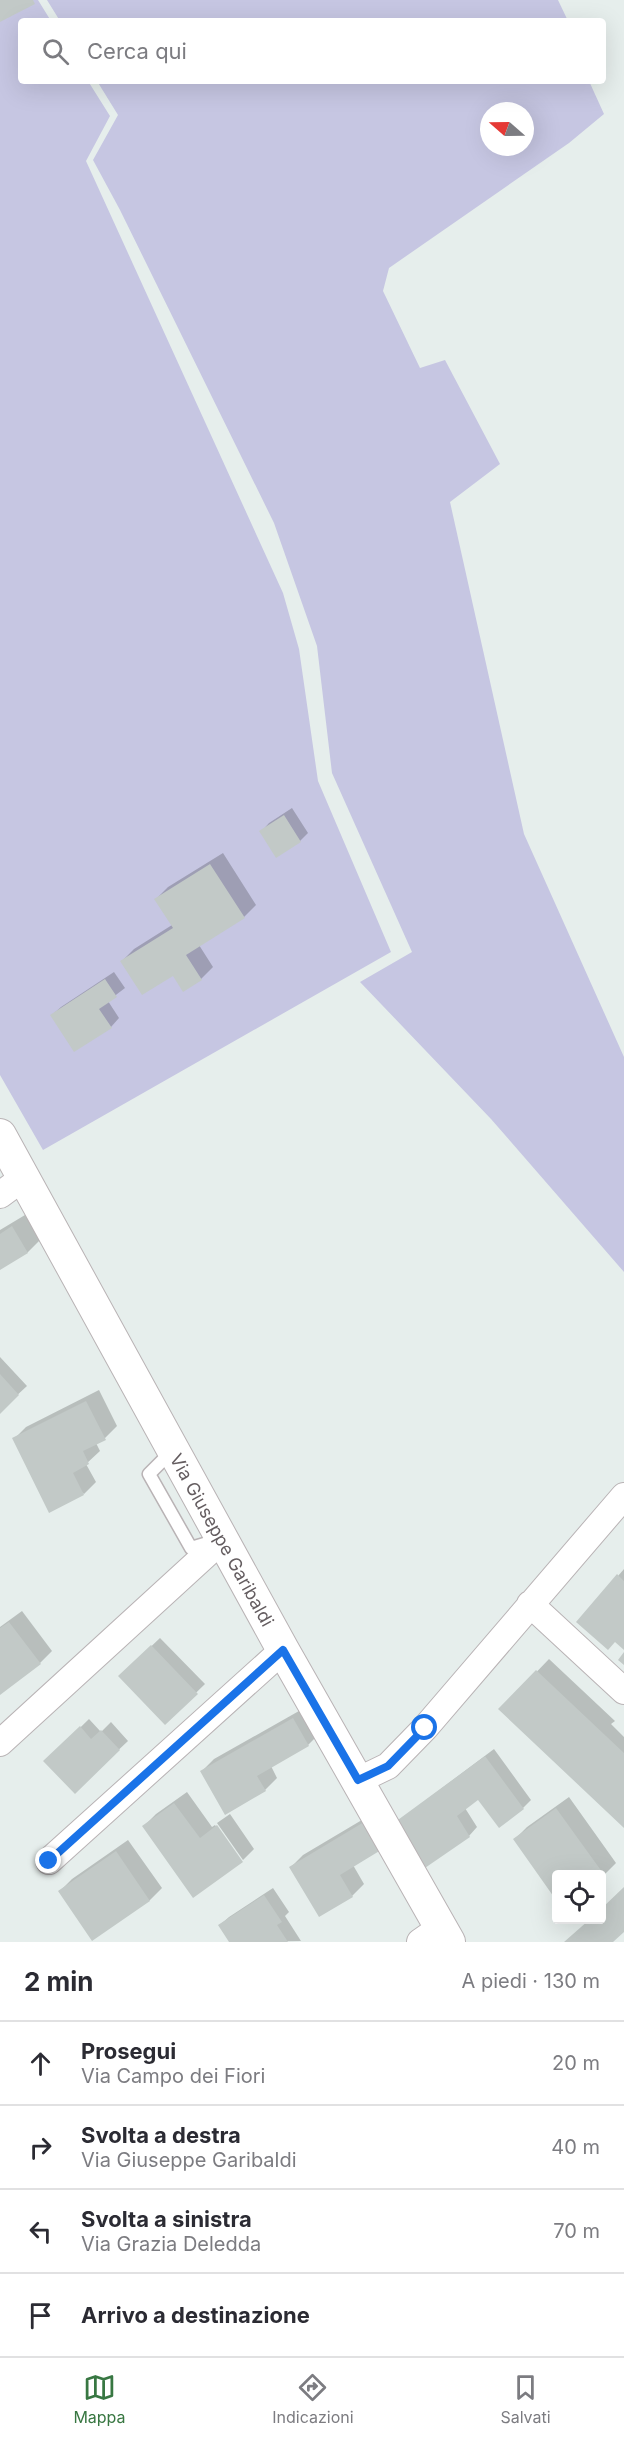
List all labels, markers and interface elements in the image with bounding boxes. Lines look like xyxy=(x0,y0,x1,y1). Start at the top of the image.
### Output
search box xyxy=(18,18,606,84)
icon: search xyxy=(39,35,72,68)
text: Cerca qui xyxy=(87,38,187,64)
north arrow xyxy=(480,102,534,156)
street label: Via Giuseppe Garibaldi xyxy=(166,1450,278,1630)
route start xyxy=(411,1714,437,1740)
route end xyxy=(35,1847,61,1873)
map controls xyxy=(552,1870,606,1924)
button: locate xyxy=(552,1870,606,1924)
text: 2 min xyxy=(24,1966,94,1997)
text: A piedi · 130 m xyxy=(461,1969,600,1993)
text: Prosegui xyxy=(81,2038,176,2064)
icon: ahead xyxy=(24,2047,57,2080)
text: 20 m xyxy=(552,2051,600,2075)
text: Via Campo dei Fiori xyxy=(81,2064,265,2088)
text: Svolta a destra xyxy=(81,2122,241,2148)
icon: right xyxy=(24,2131,57,2164)
text: 40 m xyxy=(551,2135,600,2159)
text: Via Giuseppe Garibaldi xyxy=(81,2148,297,2172)
text: Svolta a sinistra xyxy=(81,2206,252,2232)
icon: left xyxy=(24,2215,57,2248)
text: 70 m xyxy=(553,2219,600,2243)
text: Via Grazia Deledda xyxy=(81,2232,261,2256)
icon: arrive xyxy=(24,2299,57,2332)
text: Arrivo a destinazione xyxy=(81,2302,310,2328)
tab: Mappa xyxy=(73,2371,126,2427)
tab: Indicazioni xyxy=(272,2371,354,2427)
tab: Salvati xyxy=(500,2371,551,2427)

